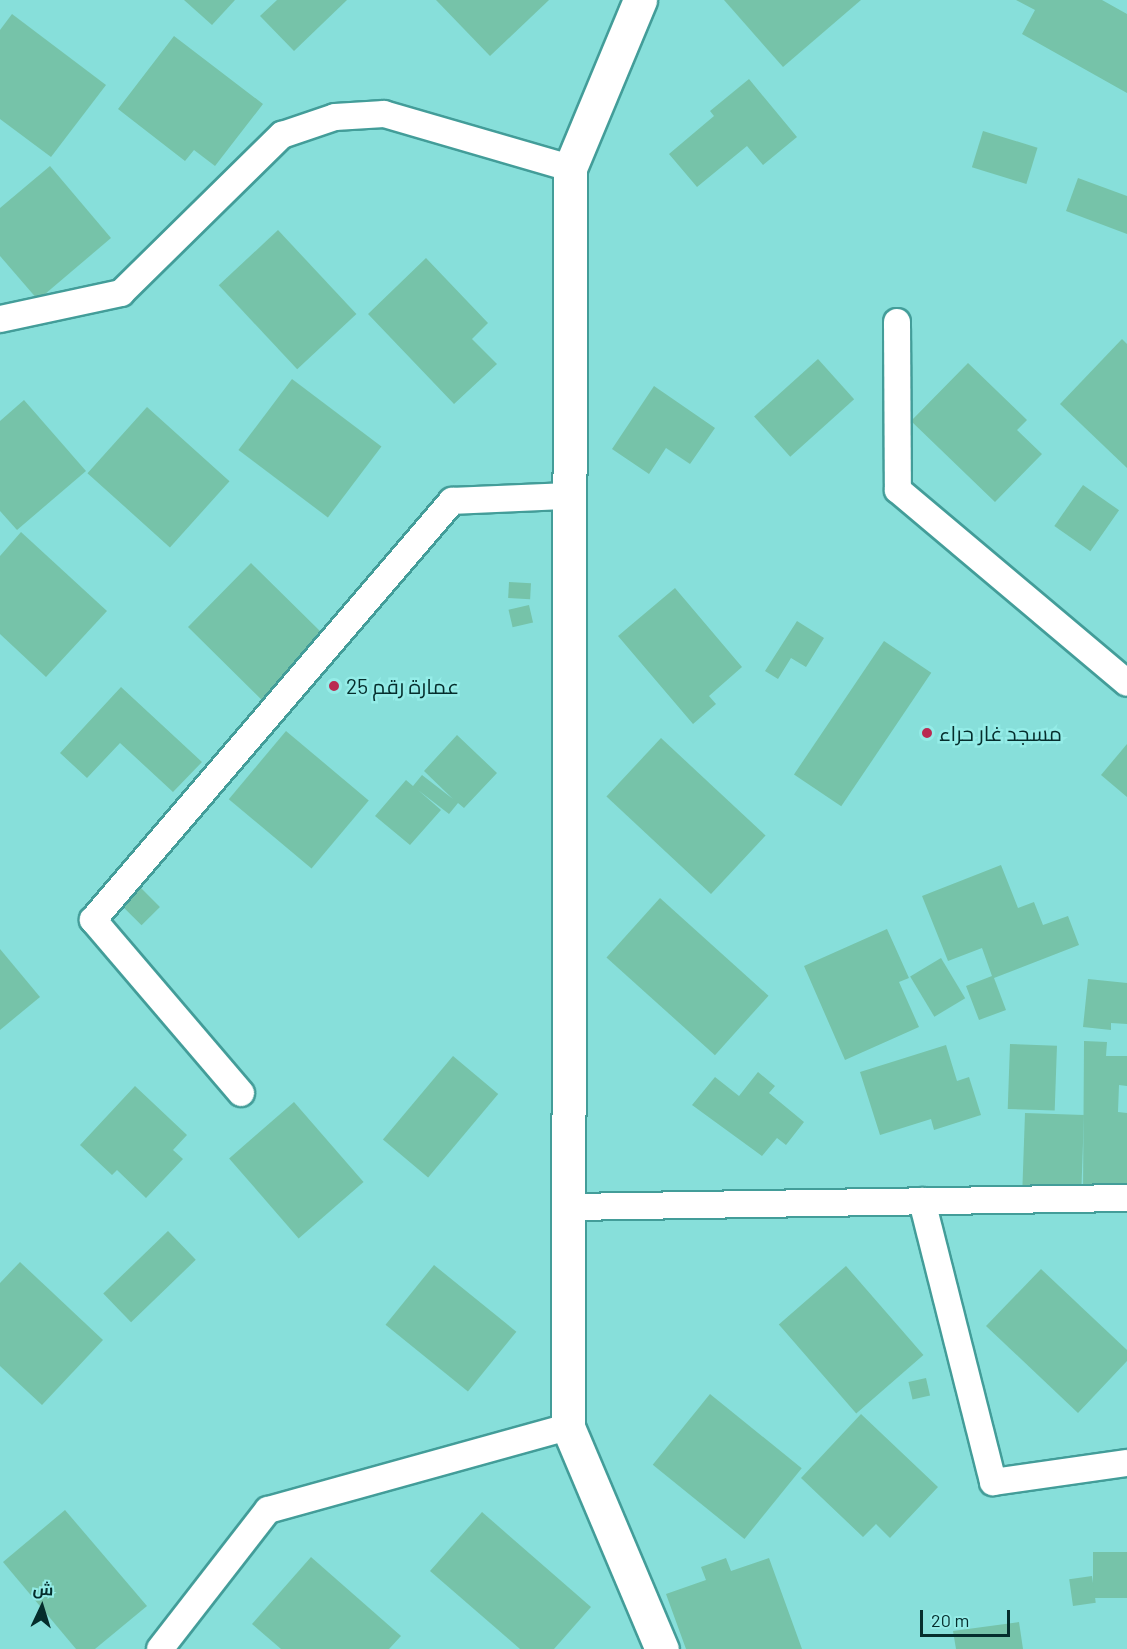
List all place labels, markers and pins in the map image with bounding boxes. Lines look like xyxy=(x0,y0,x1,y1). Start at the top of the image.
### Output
place label: عمارة رقم 25 xyxy=(346,673,459,699)
marker: عمارة رقم 25 xyxy=(327,679,341,693)
place label: مسجد غار حراء xyxy=(939,720,1062,746)
marker: مسجد غار حراء xyxy=(920,726,934,740)

